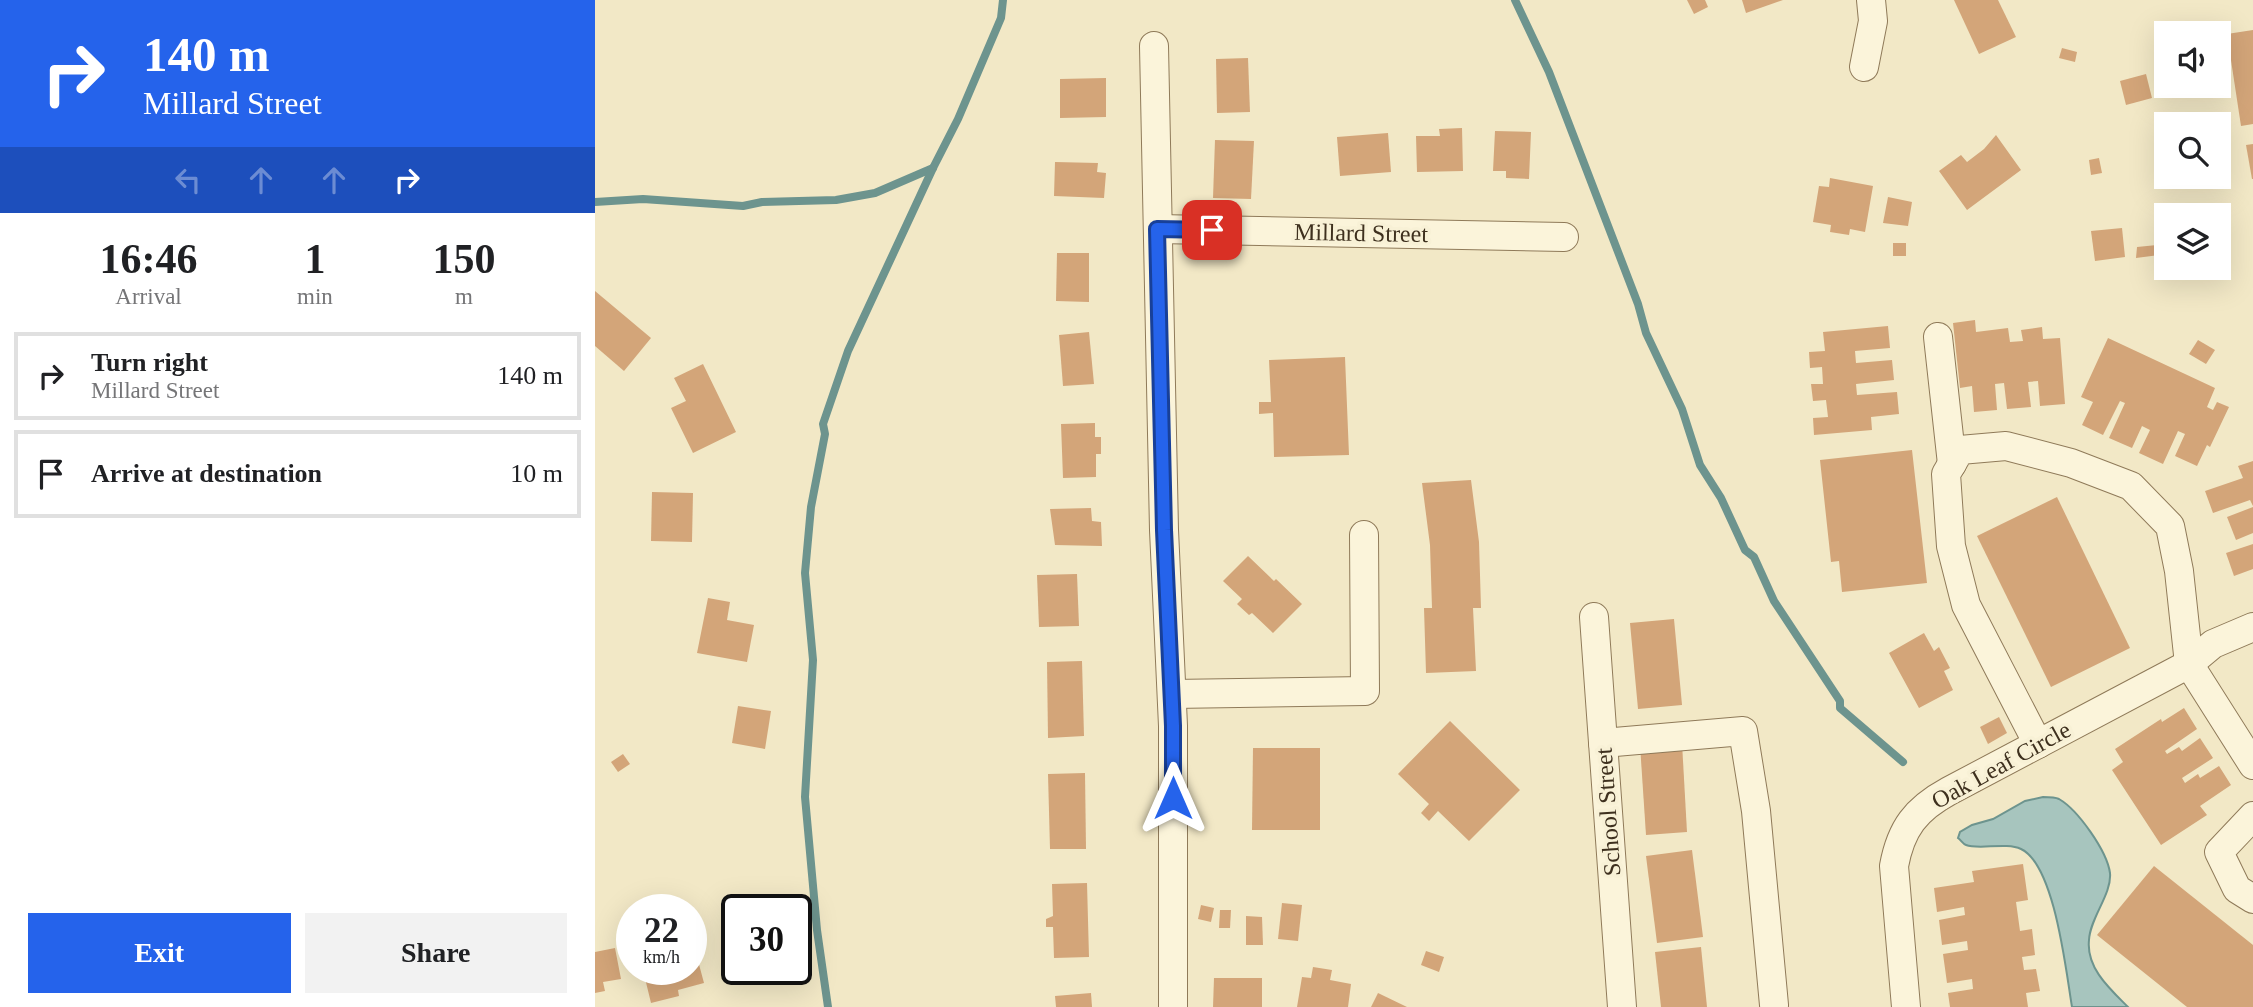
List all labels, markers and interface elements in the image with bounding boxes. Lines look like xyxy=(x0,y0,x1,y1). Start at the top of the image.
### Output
map controls xyxy=(2154,21,2231,280)
button: sound xyxy=(2154,21,2231,98)
text: 140 m xyxy=(143,27,270,82)
icon: right xyxy=(28,28,119,119)
text: Millard Street xyxy=(143,85,322,121)
button: search xyxy=(2154,112,2231,189)
icon: left xyxy=(169,161,207,199)
icon: ahead xyxy=(242,161,280,199)
icon: ahead xyxy=(315,161,353,199)
icon: right xyxy=(388,161,426,199)
pin xyxy=(1182,200,1242,260)
button: layers xyxy=(2154,203,2231,280)
icon: arrive xyxy=(1193,211,1231,249)
street label: Millard Street xyxy=(1294,219,1429,247)
text: 16:46 xyxy=(100,236,198,282)
text: 1 xyxy=(304,236,325,282)
text: 150 xyxy=(432,236,495,282)
text: Arrival xyxy=(115,284,182,309)
text: min xyxy=(297,284,333,309)
text: m xyxy=(455,284,473,309)
text: Turn right xyxy=(91,348,208,377)
icon: right xyxy=(32,357,70,395)
text: 140 m xyxy=(497,361,563,390)
text: Millard Street xyxy=(91,378,219,403)
icon: arrive xyxy=(32,455,70,493)
text: Arrive at destination xyxy=(91,459,322,488)
text: 10 m xyxy=(510,459,563,488)
street label: Oak Leaf Circle xyxy=(1927,716,2075,814)
street label: School Street xyxy=(1591,747,1625,877)
position arrow xyxy=(1136,761,1210,835)
speed limit sign: 30 xyxy=(721,894,812,985)
text: 22 xyxy=(644,911,679,950)
button: Exit xyxy=(28,913,291,993)
button: Share xyxy=(305,913,567,993)
text: km/h xyxy=(643,947,680,967)

